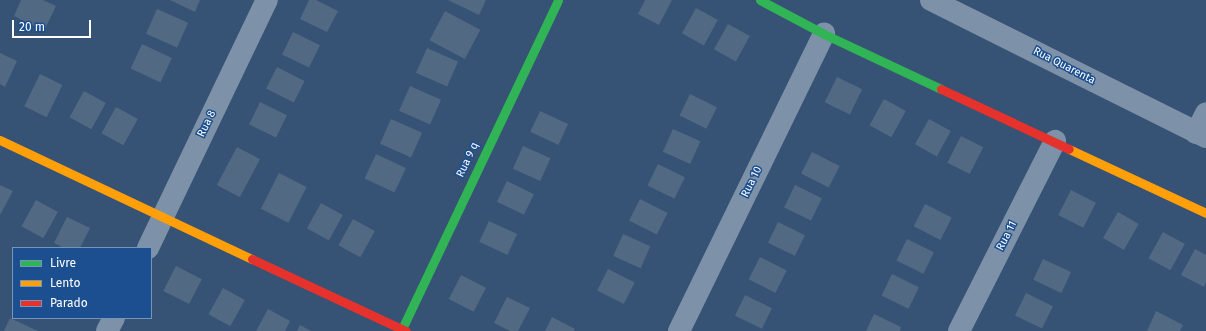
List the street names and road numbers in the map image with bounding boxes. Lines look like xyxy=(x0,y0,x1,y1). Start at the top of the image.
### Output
street label: Rua Quarenta xyxy=(1031,45,1097,87)
street label: Rua 8 xyxy=(195,109,219,139)
street label: Rua 9 q xyxy=(454,140,482,180)
street label: Rua 10 xyxy=(739,164,765,200)
street label: Rua 11 xyxy=(994,219,1020,253)

